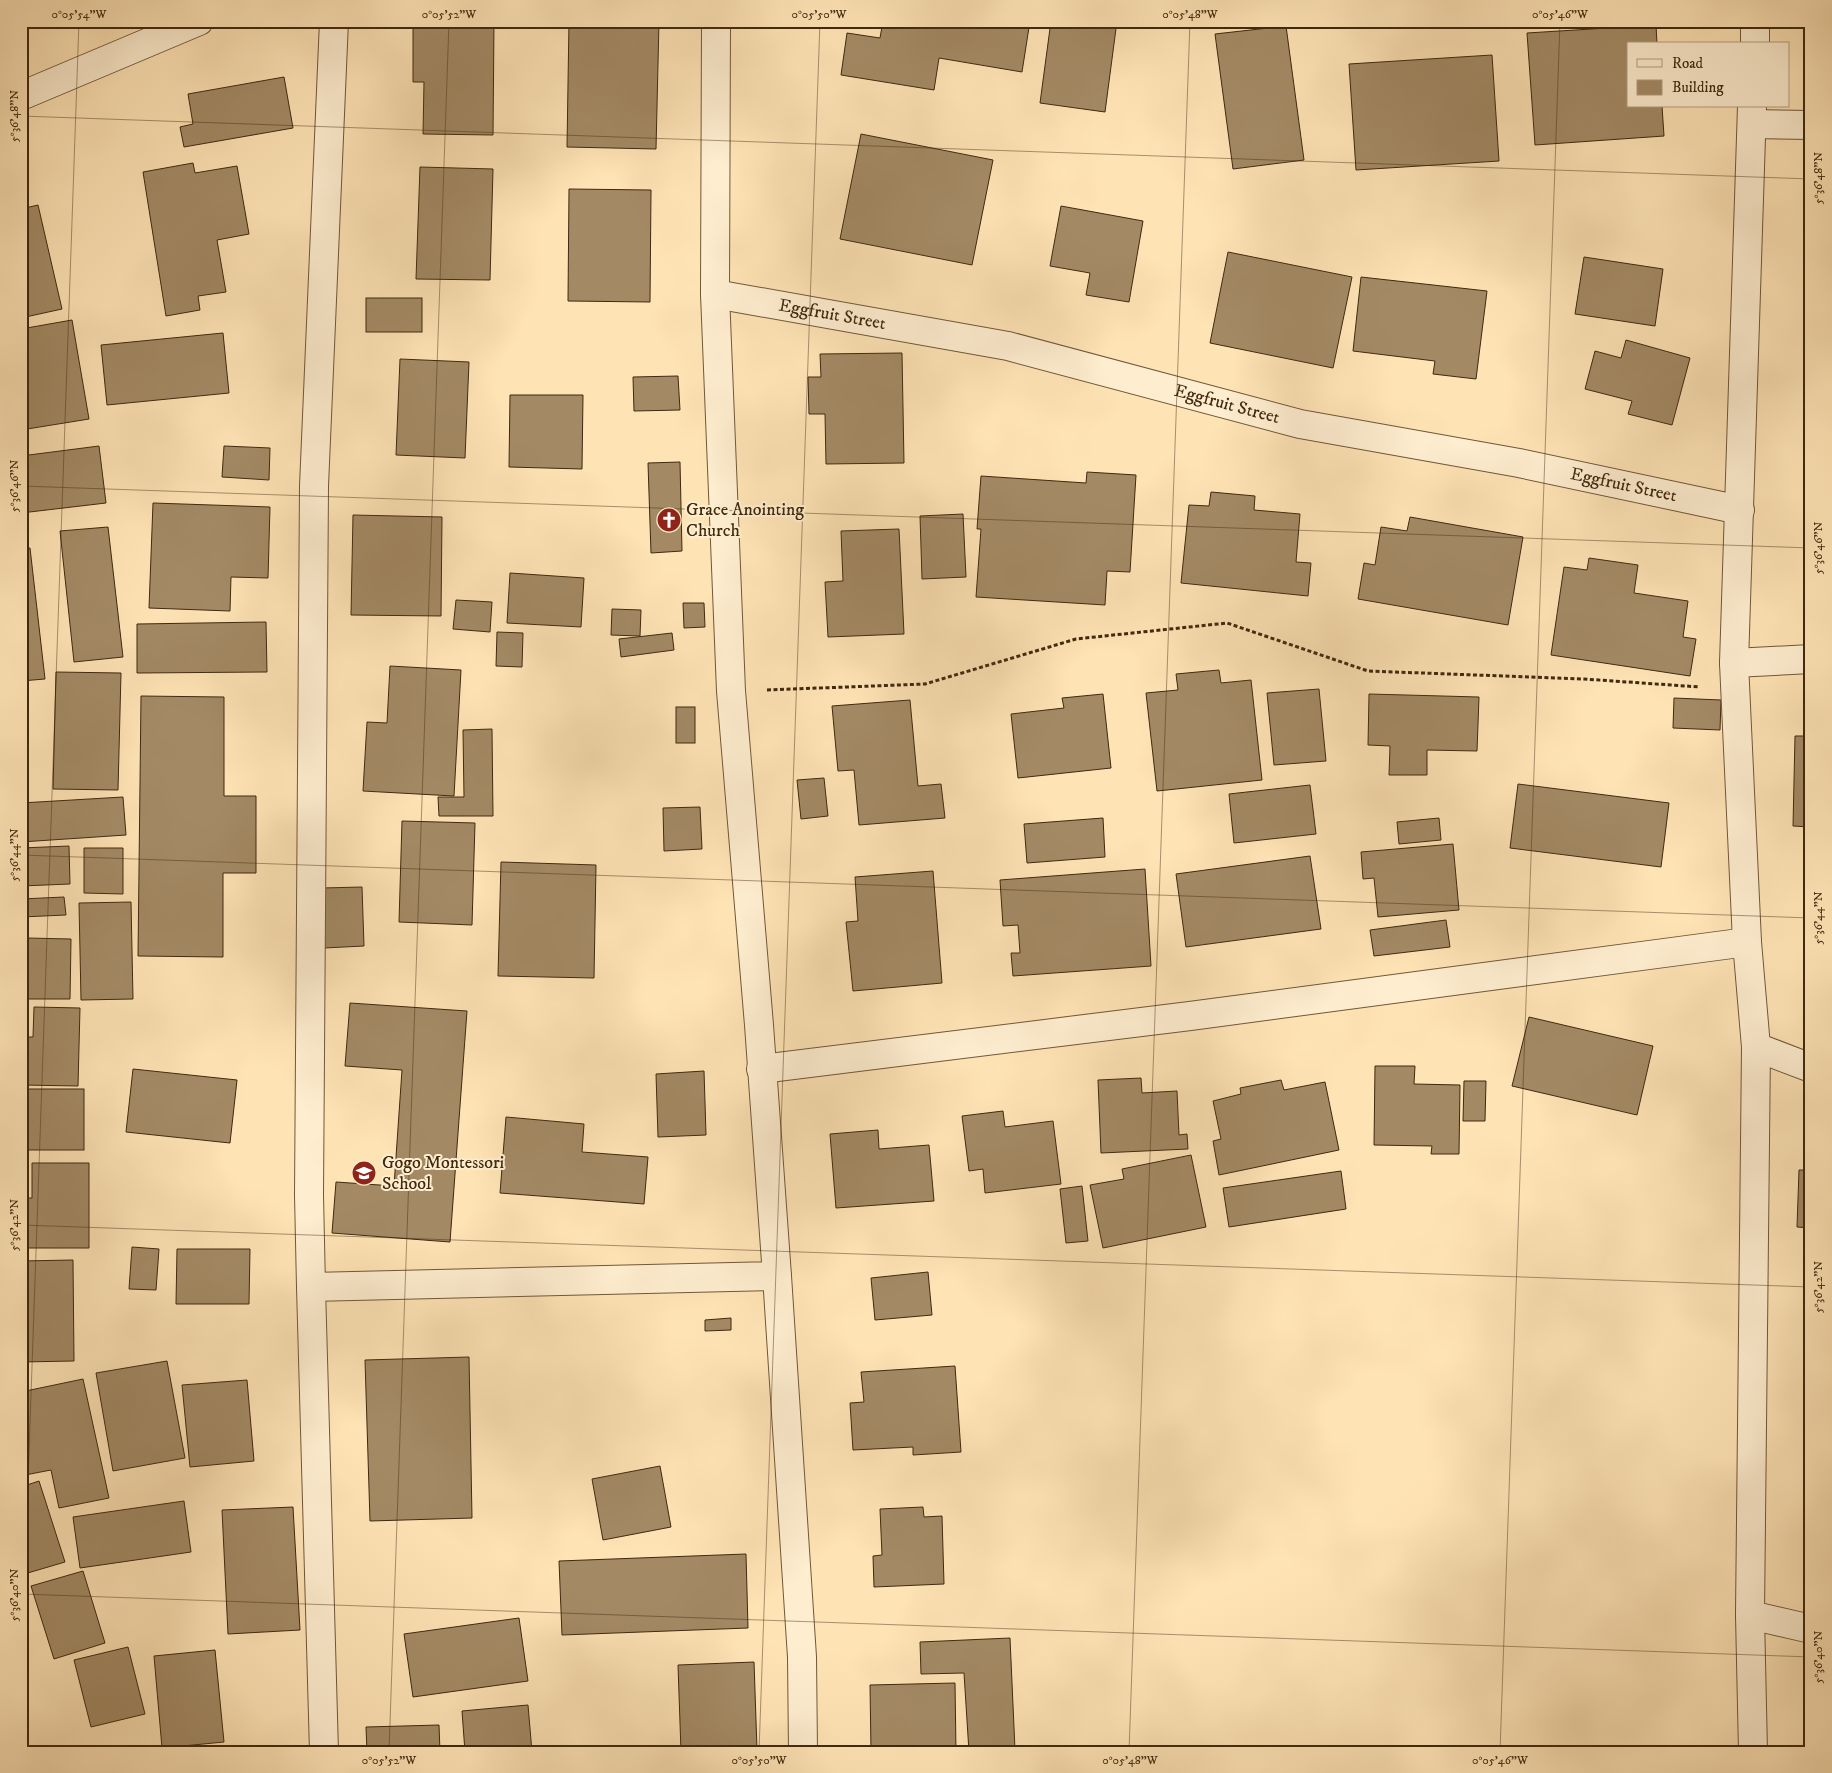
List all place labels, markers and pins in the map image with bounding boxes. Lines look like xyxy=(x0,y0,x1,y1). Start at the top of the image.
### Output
place label: Grace Anointing Church xyxy=(686,499,804,542)
church icon: Grace Anointing Church xyxy=(656,507,682,533)
place label: Gogo Montessori School xyxy=(382,1152,504,1195)
school or university icon: Gogo Montessori School xyxy=(351,1160,377,1186)

